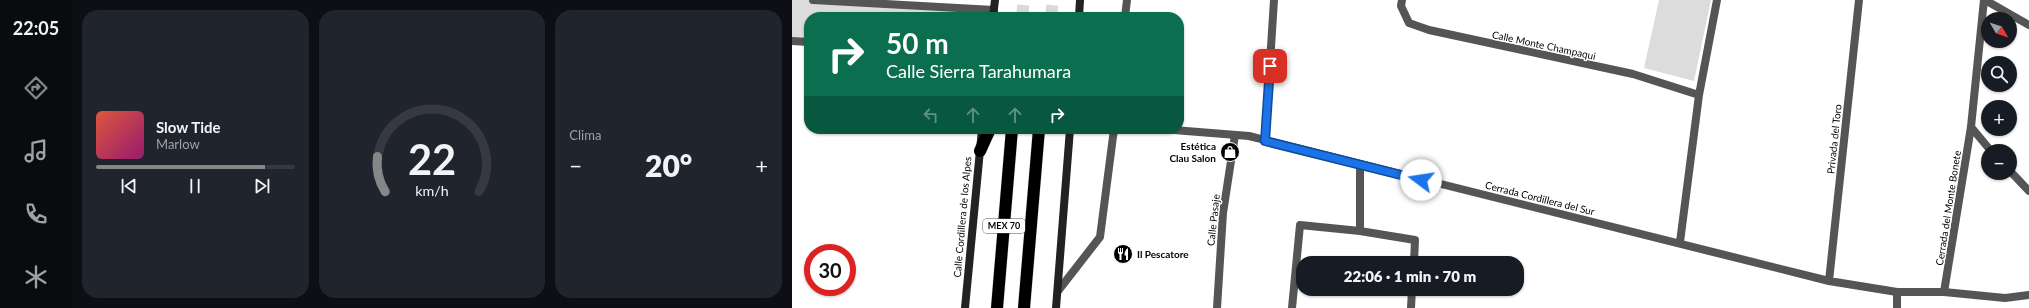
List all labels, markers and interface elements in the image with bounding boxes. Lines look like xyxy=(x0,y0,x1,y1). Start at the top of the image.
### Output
north arrow xyxy=(1981,12,2017,48)
map controls xyxy=(1981,12,2017,180)
text: 22:05 xyxy=(13,17,59,39)
text: 50 m xyxy=(886,26,949,60)
icon: right xyxy=(820,28,872,80)
street label: Calle Monte Champaqui xyxy=(1491,28,1597,62)
pin xyxy=(1253,49,1287,83)
icon: arrive xyxy=(1259,55,1281,77)
button: search xyxy=(1981,56,2017,92)
text: Calle Sierra Tarahumara xyxy=(886,60,1071,82)
icon: directions xyxy=(22,74,50,102)
button: + xyxy=(1981,100,2017,136)
street label: Privada del Toro xyxy=(1824,103,1844,174)
icon: left xyxy=(920,104,942,126)
icon: ahead xyxy=(962,104,984,126)
icon: ahead xyxy=(1004,104,1026,126)
icon: right xyxy=(1046,104,1068,126)
text: Slow Tide xyxy=(156,118,221,136)
text: Clima xyxy=(569,127,601,143)
text: 22 xyxy=(408,134,456,184)
text: Marlow xyxy=(156,136,200,152)
icon: music xyxy=(22,137,50,165)
place label: Estética Clau Salon xyxy=(1169,140,1216,164)
shop icon: Estética Clau Salon xyxy=(1219,141,1241,163)
button: − xyxy=(1981,144,2017,180)
text: 20° xyxy=(645,147,692,183)
street label: Cerrada del Monte Bonete xyxy=(1933,150,1963,266)
text: − xyxy=(569,152,582,179)
text: + xyxy=(755,152,768,179)
street label: Calle Cordillera de los Alpes xyxy=(951,156,973,278)
position arrow xyxy=(1400,159,1442,201)
icon: previous xyxy=(118,175,140,197)
icon: pause xyxy=(184,175,206,197)
icon: next xyxy=(251,175,273,197)
street label: Cerrada Cordillera del Sur xyxy=(1484,179,1596,217)
text: km/h xyxy=(415,182,449,199)
street label: Calle Pasaje xyxy=(1204,194,1222,246)
icon: phone xyxy=(22,200,50,228)
road number: MEX 70 xyxy=(983,219,1025,233)
restaurant icon: Il Pescatore xyxy=(1112,243,1134,265)
speed limit sign: 30 xyxy=(804,244,856,296)
place label: Il Pescatore xyxy=(1137,248,1189,260)
icon: climate xyxy=(22,263,50,291)
text: 22:06 · 1 min · 70 m xyxy=(1344,267,1476,285)

